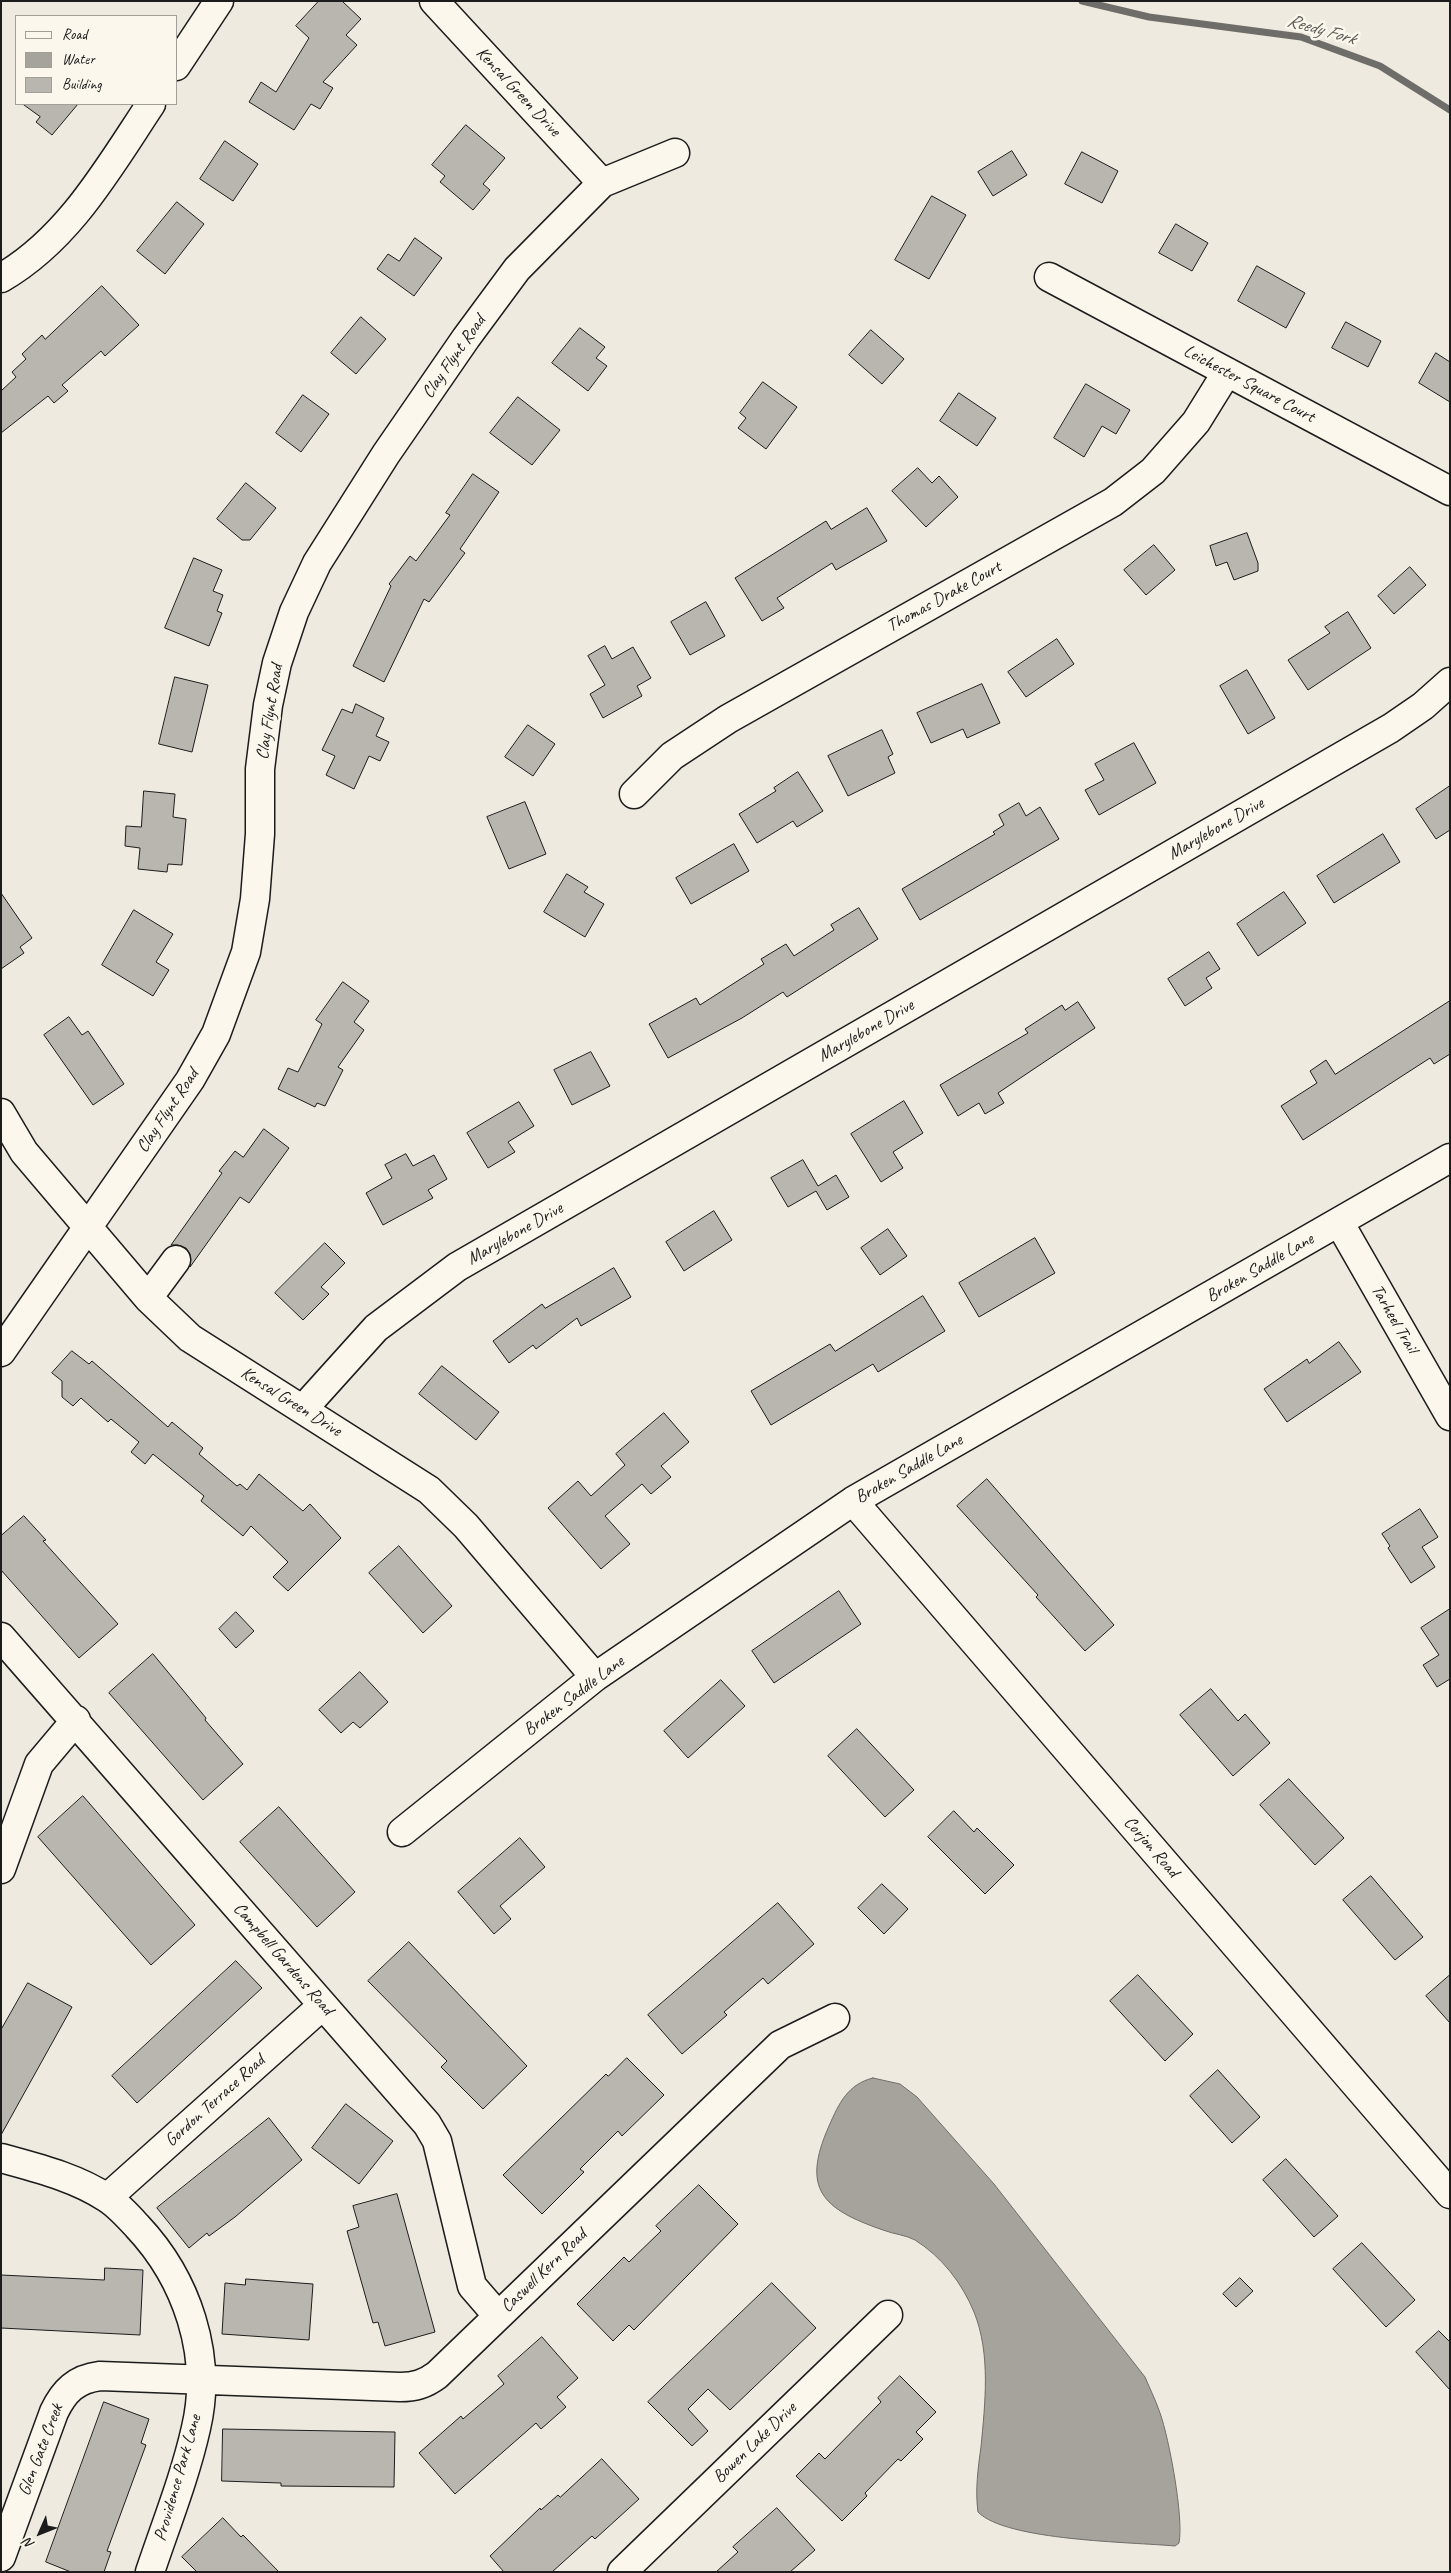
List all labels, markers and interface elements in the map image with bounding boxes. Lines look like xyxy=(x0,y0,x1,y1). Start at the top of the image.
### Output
water label: Reedy Fork xyxy=(1284,9,1358,51)
legend xyxy=(15,15,178,105)
text: Road xyxy=(62,25,87,44)
street label: Kensal Green Drive xyxy=(471,43,565,141)
text: Water xyxy=(62,50,95,69)
text: Building xyxy=(62,75,101,94)
street label: Clay Flynt Road xyxy=(418,311,490,403)
street label: Leichester Square Court xyxy=(1180,340,1318,428)
street label: Thomas Drake Court xyxy=(883,557,1005,637)
street label: Clay Flynt Road xyxy=(252,663,288,761)
street label: Marylebone Drive xyxy=(1164,793,1268,865)
street label: Marylebone Drive xyxy=(814,995,918,1067)
street label: Clay Flynt Road xyxy=(132,1065,204,1157)
street label: Marylebone Drive xyxy=(463,1198,567,1270)
street label: Broken Saddle Lane xyxy=(1202,1229,1318,1307)
street label: Tarheel Trail xyxy=(1366,1281,1422,1357)
street label: Kensal Green Drive xyxy=(237,1362,345,1442)
street label: Broken Saddle Lane xyxy=(851,1430,967,1508)
street label: Broken Saddle Lane xyxy=(519,1651,629,1741)
street label: Corjon Road xyxy=(1119,1812,1183,1882)
street label: Campbell Gardens Road xyxy=(228,1898,338,2020)
street label: Gordon Terrace Road xyxy=(161,2050,269,2152)
street label: Caswell Kern Road xyxy=(496,2225,592,2317)
street label: Bowen Lake Drive xyxy=(709,2398,801,2488)
street label: Glen Gate Creek xyxy=(14,2401,68,2499)
street label: Providence Park Lane xyxy=(150,2412,206,2544)
north arrow xyxy=(15,2508,65,2558)
text: N xyxy=(20,2535,38,2553)

